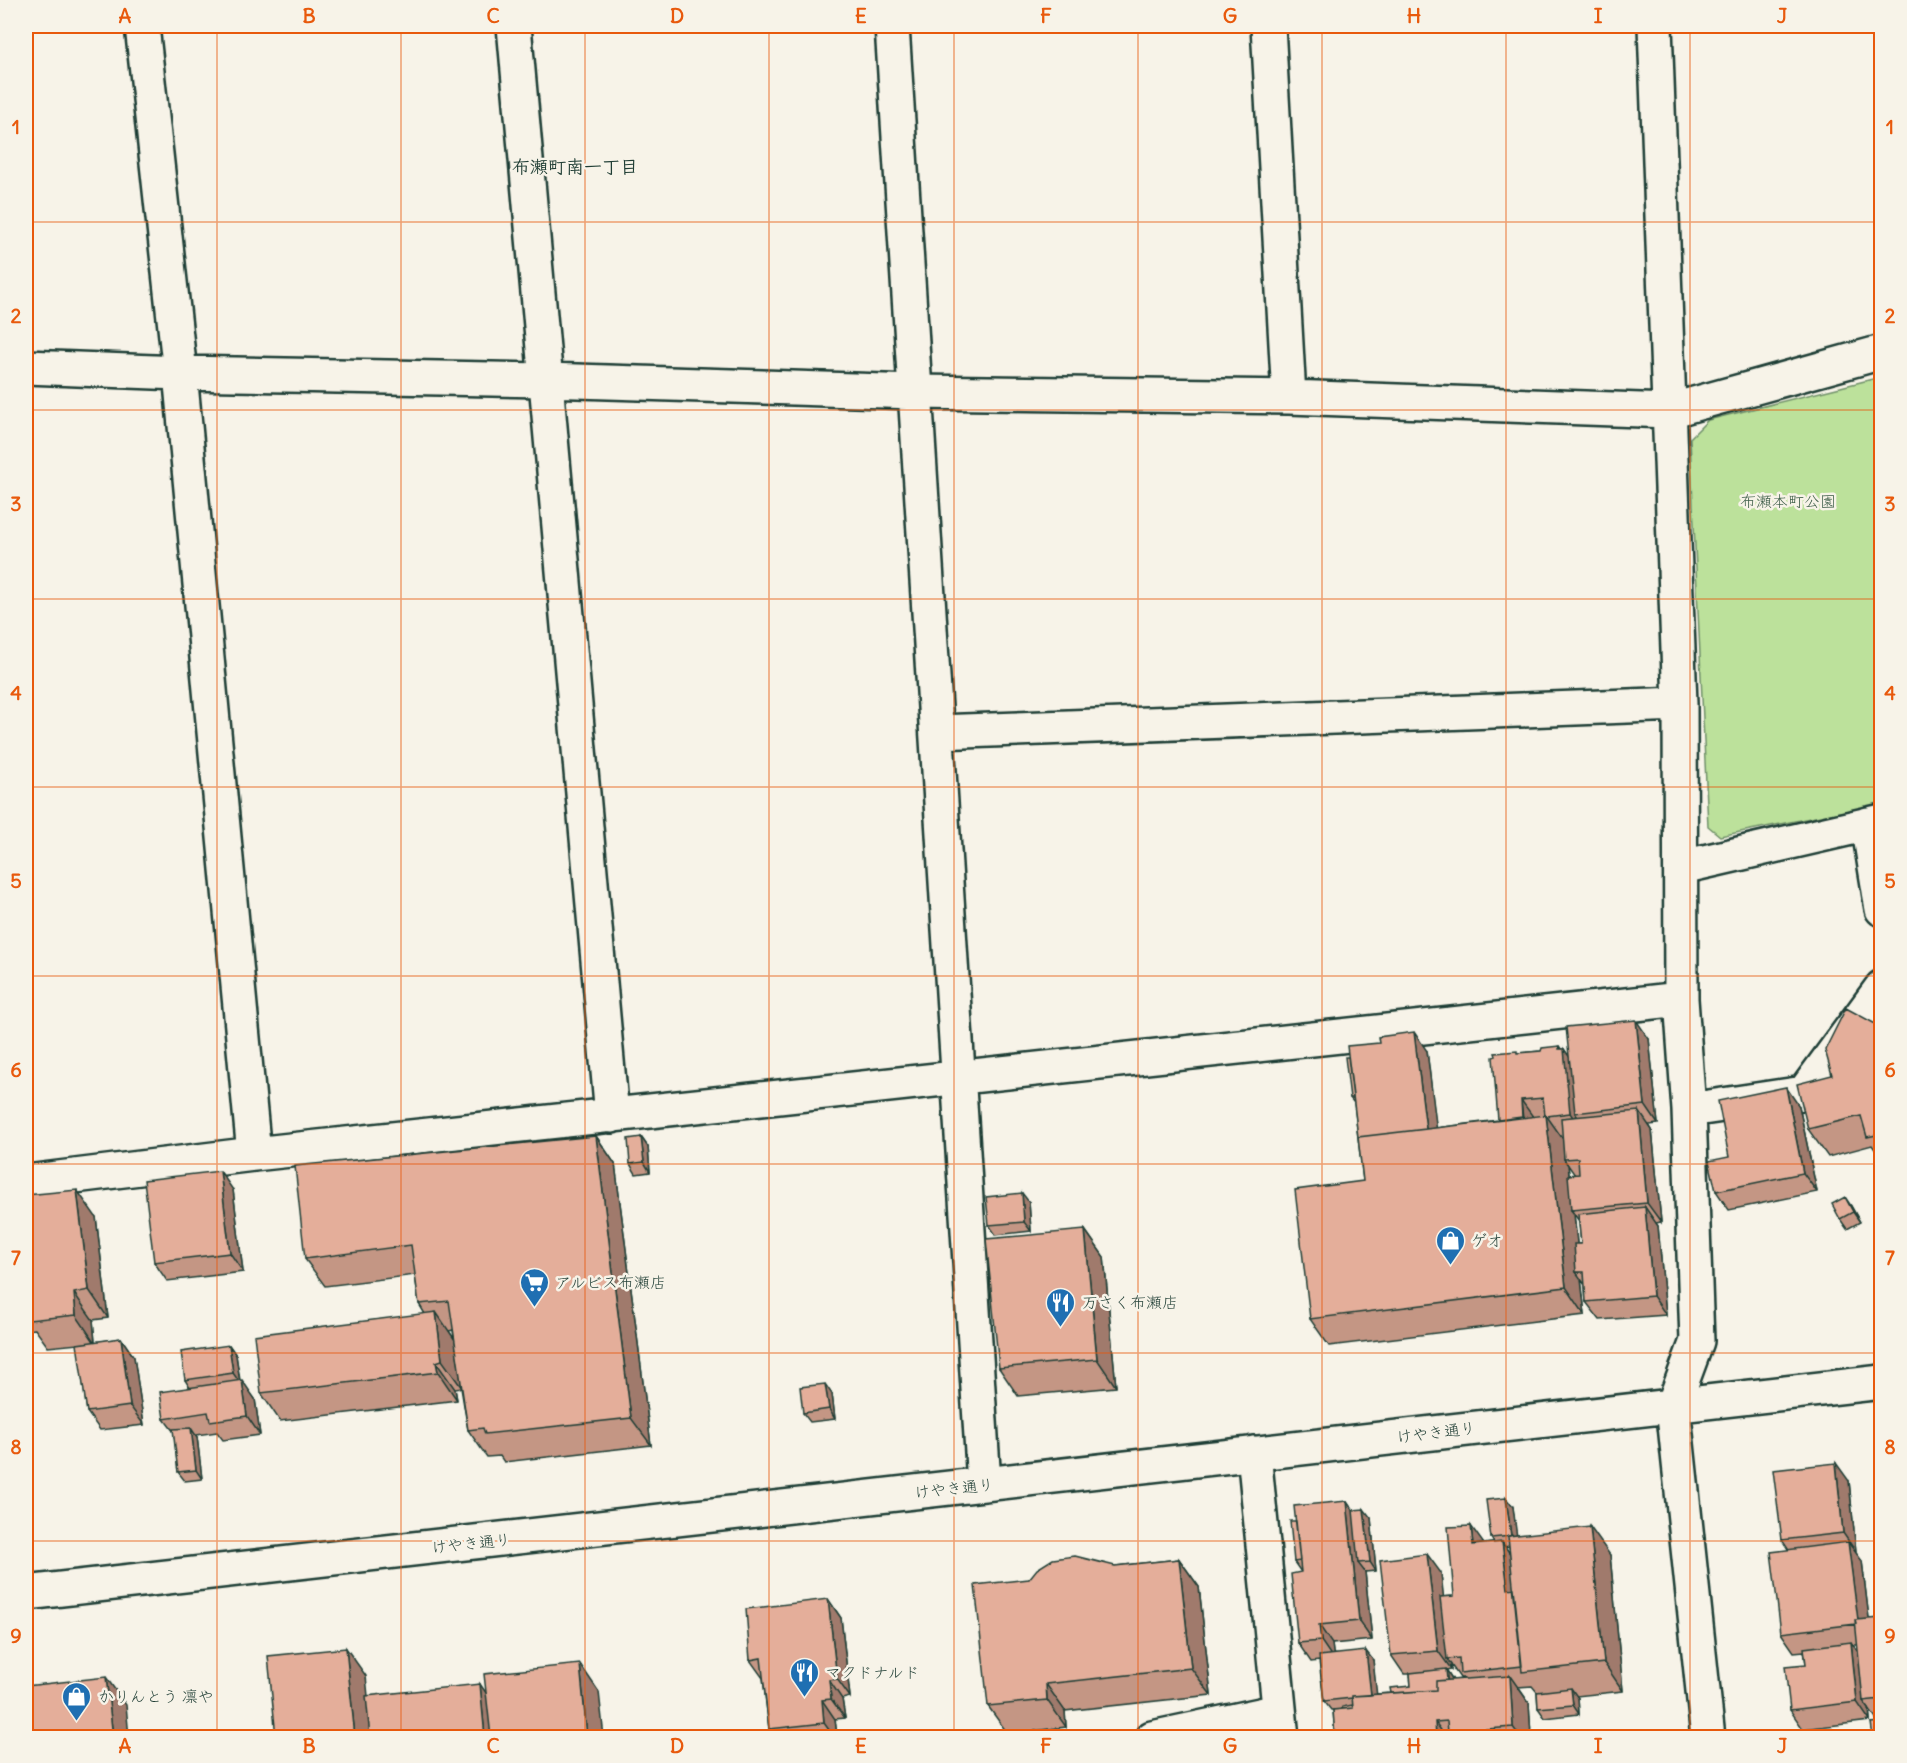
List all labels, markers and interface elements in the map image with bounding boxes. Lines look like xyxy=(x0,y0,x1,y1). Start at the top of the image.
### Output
text: A xyxy=(119,3,132,28)
text: B xyxy=(302,3,316,28)
text: C xyxy=(486,3,500,28)
text: D xyxy=(670,3,684,28)
text: E xyxy=(855,3,867,28)
text: F xyxy=(1040,3,1052,28)
text: G xyxy=(1223,3,1237,28)
text: H xyxy=(1407,3,1421,28)
text: I xyxy=(1594,3,1603,28)
text: J xyxy=(1777,3,1788,28)
text: 1 xyxy=(12,114,20,139)
text: 1 xyxy=(1886,114,1894,139)
district label: 布瀬町南一丁目 xyxy=(512,155,638,178)
text: 2 xyxy=(11,303,22,328)
text: 2 xyxy=(1885,303,1896,328)
text: 3 xyxy=(10,491,22,516)
park label: 布瀬本町公園 xyxy=(1740,491,1836,511)
text: 3 xyxy=(1884,491,1896,516)
text: 4 xyxy=(10,680,22,705)
text: 4 xyxy=(1884,680,1896,705)
text: 5 xyxy=(10,868,22,893)
text: 5 xyxy=(1884,868,1896,893)
text: 6 xyxy=(10,1057,22,1082)
text: 6 xyxy=(1884,1057,1896,1082)
shop icon: ゲオ xyxy=(1434,1224,1466,1266)
place label: ゲオ xyxy=(1471,1230,1503,1250)
text: 7 xyxy=(11,1245,21,1270)
text: 7 xyxy=(1885,1245,1895,1270)
supermarket icon: アルビス布瀬店 xyxy=(518,1266,550,1308)
place label: アルビス布瀬店 xyxy=(555,1272,666,1292)
restaurant icon: 万さく布瀬店 xyxy=(1045,1286,1077,1328)
place label: 万さく布瀬店 xyxy=(1082,1292,1178,1312)
street label: けやき通り xyxy=(1395,1417,1477,1447)
text: 8 xyxy=(10,1434,22,1459)
text: 8 xyxy=(1884,1434,1896,1459)
street label: けやき通り xyxy=(913,1474,995,1502)
street label: けやき通り xyxy=(430,1529,512,1557)
text: 9 xyxy=(10,1623,22,1648)
text: 9 xyxy=(1884,1623,1896,1648)
restaurant icon: マクドナルド xyxy=(788,1656,820,1698)
place label: マクドナルド xyxy=(825,1662,920,1682)
shop icon: かりんとう 凛や xyxy=(61,1680,93,1722)
place label: かりんとう 凛や xyxy=(98,1686,214,1706)
text: A xyxy=(119,1733,132,1758)
text: B xyxy=(302,1733,316,1758)
text: C xyxy=(486,1733,500,1758)
text: D xyxy=(670,1733,684,1758)
text: E xyxy=(855,1733,867,1758)
text: F xyxy=(1040,1733,1052,1758)
text: G xyxy=(1223,1733,1237,1758)
text: H xyxy=(1407,1733,1421,1758)
text: I xyxy=(1594,1733,1603,1758)
text: J xyxy=(1777,1733,1788,1758)

